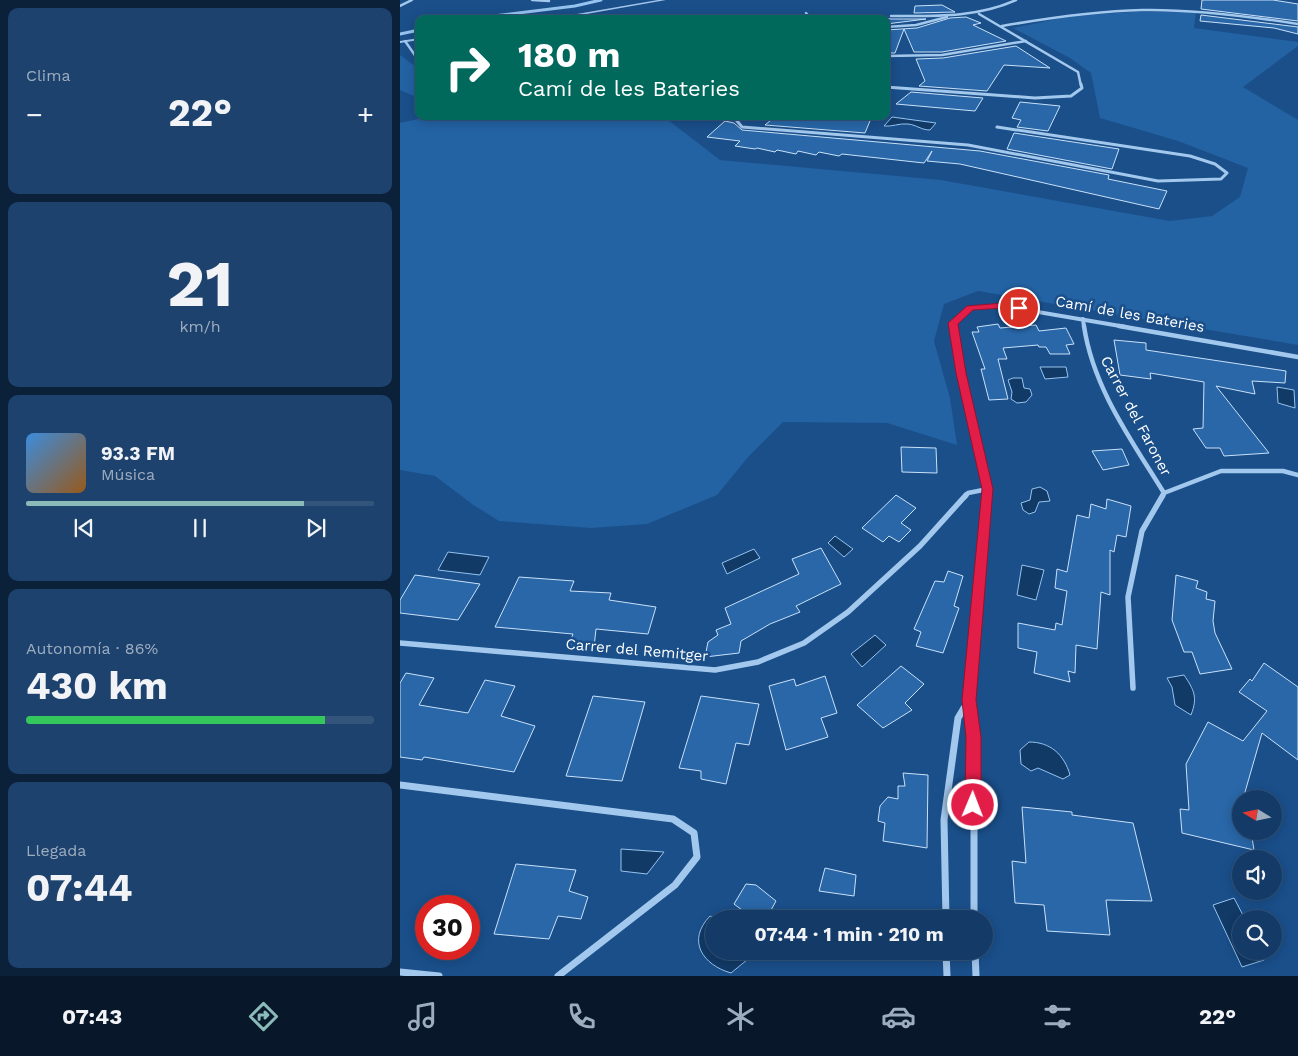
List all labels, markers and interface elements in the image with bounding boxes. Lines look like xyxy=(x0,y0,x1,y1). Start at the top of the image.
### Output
text: 180 m xyxy=(518,34,621,76)
icon: right xyxy=(435,35,500,100)
text: Clima xyxy=(26,66,70,85)
text: Camí de les Bateries xyxy=(518,76,740,101)
text: 22° xyxy=(168,91,232,135)
text: − xyxy=(26,98,43,131)
text: + xyxy=(357,98,374,131)
text: 21 xyxy=(167,246,233,322)
pin xyxy=(998,287,1040,329)
street label: Camí de les Bateries xyxy=(1054,292,1206,336)
icon: arrive xyxy=(1005,294,1033,322)
text: km/h xyxy=(179,317,221,336)
street label: Carrer del Faroner xyxy=(1097,353,1175,479)
text: 93.3 FM xyxy=(101,442,175,465)
text: Música xyxy=(101,465,155,484)
icon: previous xyxy=(70,514,98,542)
icon: pause xyxy=(186,514,214,542)
icon: next xyxy=(302,514,330,542)
street label: Carrer del Remitger xyxy=(565,635,709,665)
text: Autonomía · 86% xyxy=(26,639,158,658)
text: 430 km xyxy=(26,664,168,708)
position arrow xyxy=(946,778,998,830)
north arrow xyxy=(1232,790,1282,840)
map controls xyxy=(1232,790,1282,960)
text: Llegada xyxy=(26,841,86,860)
button: sound xyxy=(1232,850,1282,900)
text: 07:44 xyxy=(26,866,132,910)
speed limit sign: 30 xyxy=(415,895,480,960)
button: search xyxy=(1232,910,1282,960)
text: 07:44 · 1 min · 210 m xyxy=(754,923,944,946)
icon: directions xyxy=(246,999,281,1034)
icon: music xyxy=(405,999,440,1034)
icon: phone xyxy=(564,999,599,1034)
icon: climate xyxy=(723,999,758,1034)
icon: car xyxy=(881,999,916,1034)
icon: filters xyxy=(1040,999,1075,1034)
text: 07:43 xyxy=(62,1004,122,1029)
text: 22° xyxy=(1199,1004,1236,1029)

